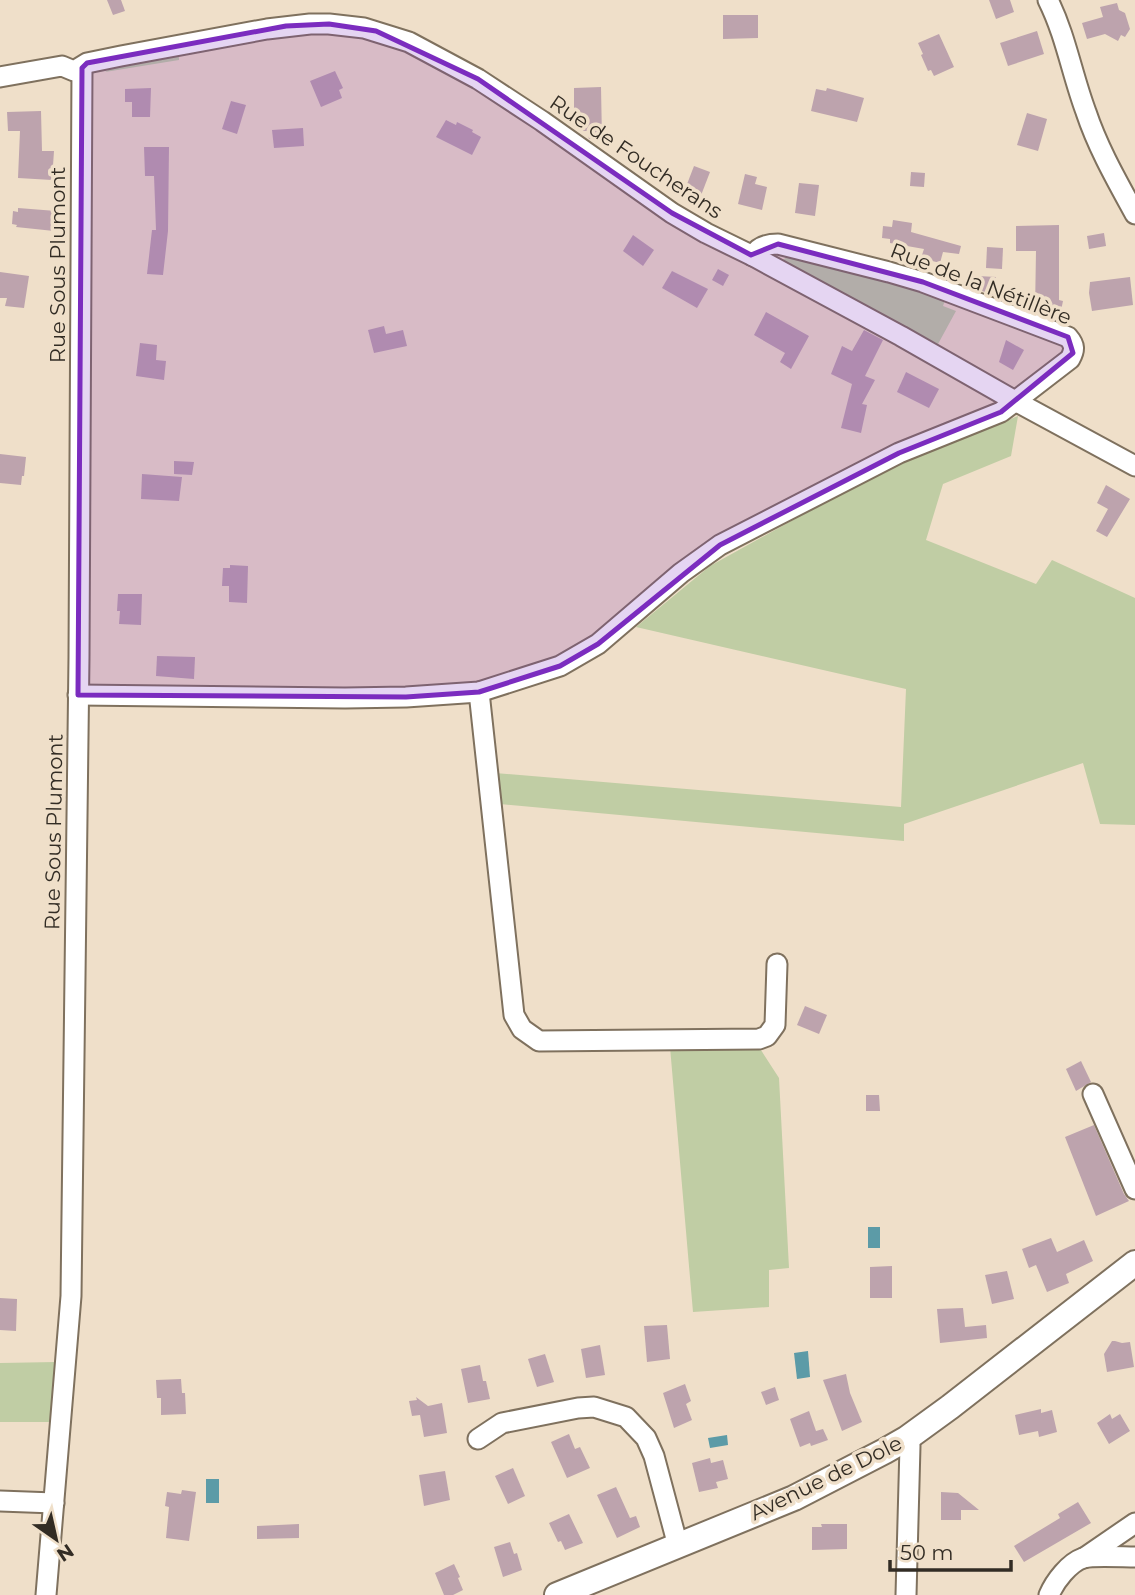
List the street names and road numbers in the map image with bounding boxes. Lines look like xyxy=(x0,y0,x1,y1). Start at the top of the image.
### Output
street label: Rue de Foucherans xyxy=(545,89,727,224)
street label: Rue Sous Plumont xyxy=(45,167,70,363)
street label: Rue de la Nétillère xyxy=(887,237,1075,330)
street label: Rue Sous Plumont xyxy=(39,734,68,930)
street label: Avenue de Dole xyxy=(746,1430,906,1525)

